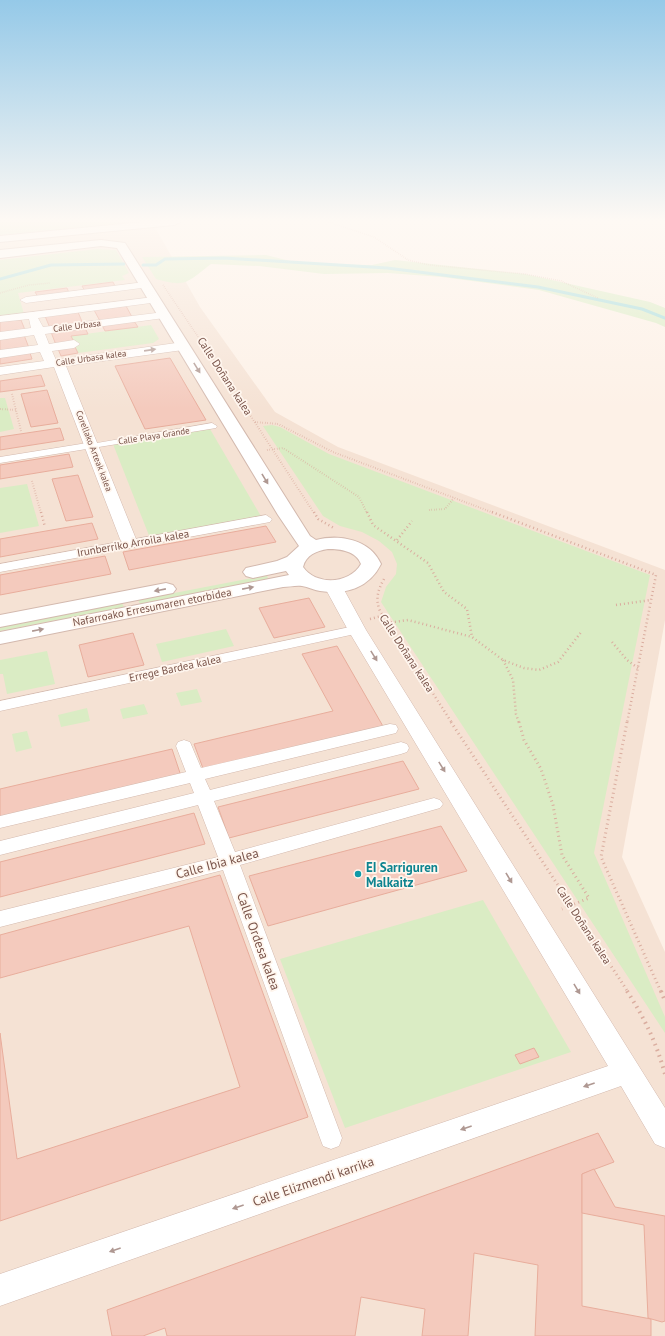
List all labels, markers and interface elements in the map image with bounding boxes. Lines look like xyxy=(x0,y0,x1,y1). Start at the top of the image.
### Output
street label: Calle Urbasa xyxy=(52,317,102,334)
street label: Calle Doñana kalea xyxy=(194,334,256,418)
street label: Calle Urbasa kalea xyxy=(55,347,127,368)
one-way arrow xyxy=(144,347,156,353)
one-way arrow xyxy=(193,363,201,373)
street label: Corellako Arteak kalea xyxy=(74,409,115,493)
street label: Calle Playa Grande xyxy=(117,424,191,447)
one-way arrow xyxy=(261,473,268,485)
street label: Irunberriko Arroila kalea xyxy=(76,526,190,560)
street label: Nafarroako Erresumaren etorbidea xyxy=(71,585,233,629)
one-way arrow xyxy=(242,585,254,591)
one-way arrow xyxy=(154,588,166,594)
street label: Calle Doñana kalea xyxy=(376,611,438,695)
one-way arrow xyxy=(32,627,44,633)
one-way arrow xyxy=(370,650,377,662)
street label: Errege Bardea kalea xyxy=(128,651,222,685)
one-way arrow xyxy=(438,761,445,773)
street label: Calle Ibia kalea xyxy=(174,844,260,883)
place label: EI Sarriguren Malkaitz xyxy=(366,859,438,891)
marker: EI Sarriguren Malkaitz xyxy=(353,869,363,879)
one-way arrow xyxy=(506,872,513,884)
street label: Calle Doñana kalea xyxy=(553,883,615,967)
street label: Calle Ordesa kalea xyxy=(233,890,284,993)
one-way arrow xyxy=(573,983,580,995)
one-way arrow xyxy=(583,1082,595,1088)
one-way arrow xyxy=(460,1125,472,1131)
street label: Calle Elizmendi karrika xyxy=(250,1153,376,1210)
one-way arrow xyxy=(231,1205,243,1211)
one-way arrow xyxy=(109,1247,121,1253)

